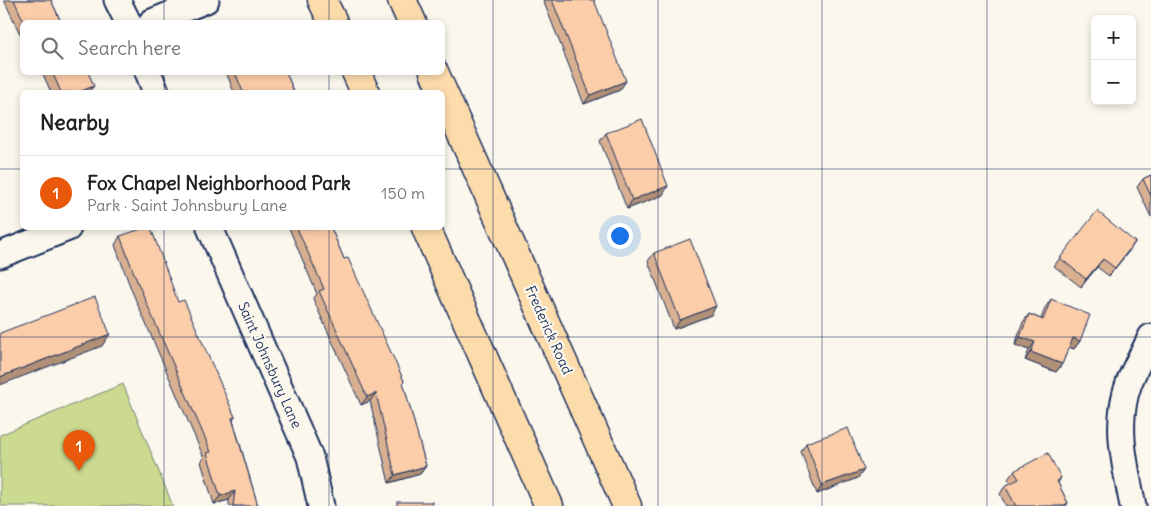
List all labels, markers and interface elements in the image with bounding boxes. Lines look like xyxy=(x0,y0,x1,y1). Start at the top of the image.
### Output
map controls xyxy=(1091,15,1136,105)
button: + xyxy=(1091,15,1136,60)
search box xyxy=(20,20,445,75)
icon: search xyxy=(38,34,66,62)
text: Search here xyxy=(78,36,181,60)
button: − xyxy=(1091,60,1136,105)
text: Nearby xyxy=(40,109,110,136)
text: Fox Chapel Neighborhood Park xyxy=(87,171,351,195)
text: 1 xyxy=(53,183,59,203)
text: 150 m xyxy=(381,183,425,203)
text: Park · Saint Johnsbury Lane xyxy=(87,195,287,215)
your location xyxy=(607,223,633,249)
street label: Frederick Road xyxy=(521,283,577,377)
street label: Saint Johnsbury Lane xyxy=(234,299,306,431)
pin: 1 xyxy=(63,430,95,471)

